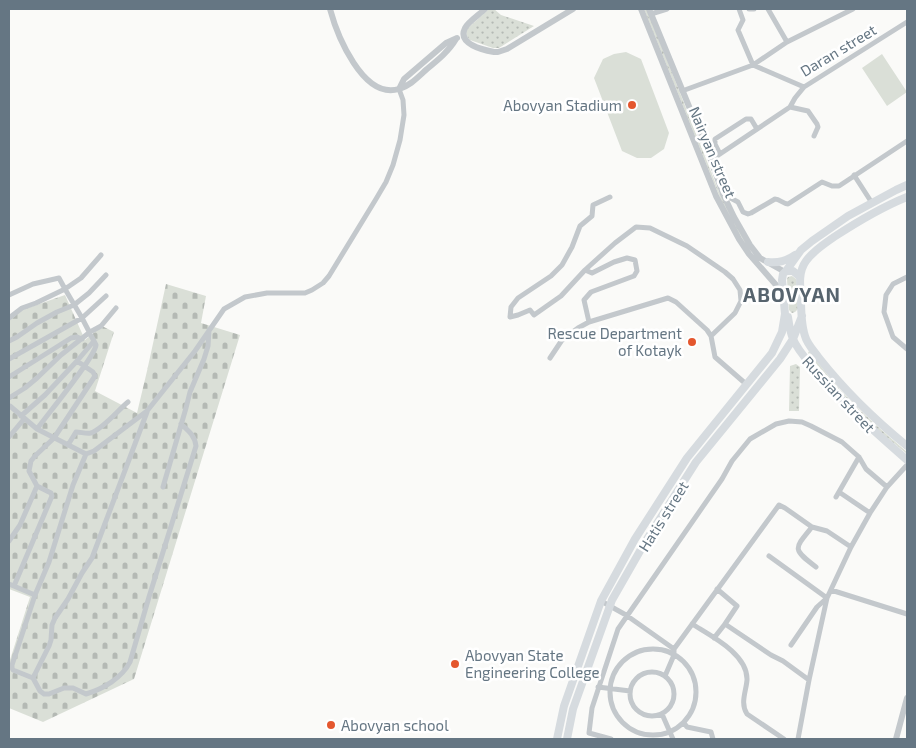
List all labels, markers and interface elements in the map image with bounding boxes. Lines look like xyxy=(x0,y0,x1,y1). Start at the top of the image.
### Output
street label: Daran street xyxy=(797,20,880,80)
place label: Abovyan Stadium xyxy=(503,96,622,114)
marker: Abovyan Stadium xyxy=(626,99,638,111)
street label: Nairyan street xyxy=(686,104,740,201)
district label: ABOVYAN xyxy=(743,282,841,306)
place label: Rescue Department of Kotayk xyxy=(548,324,682,359)
marker: Rescue Department of Kotayk xyxy=(686,336,698,348)
street label: Russian street xyxy=(799,352,879,436)
street label: Hatis street xyxy=(634,477,692,555)
place label: Abovyan State Engineering College xyxy=(465,646,600,681)
marker: Abovyan State Engineering College xyxy=(449,658,461,670)
place label: Abovyan school xyxy=(341,716,449,734)
marker: Abovyan school xyxy=(325,719,337,731)

